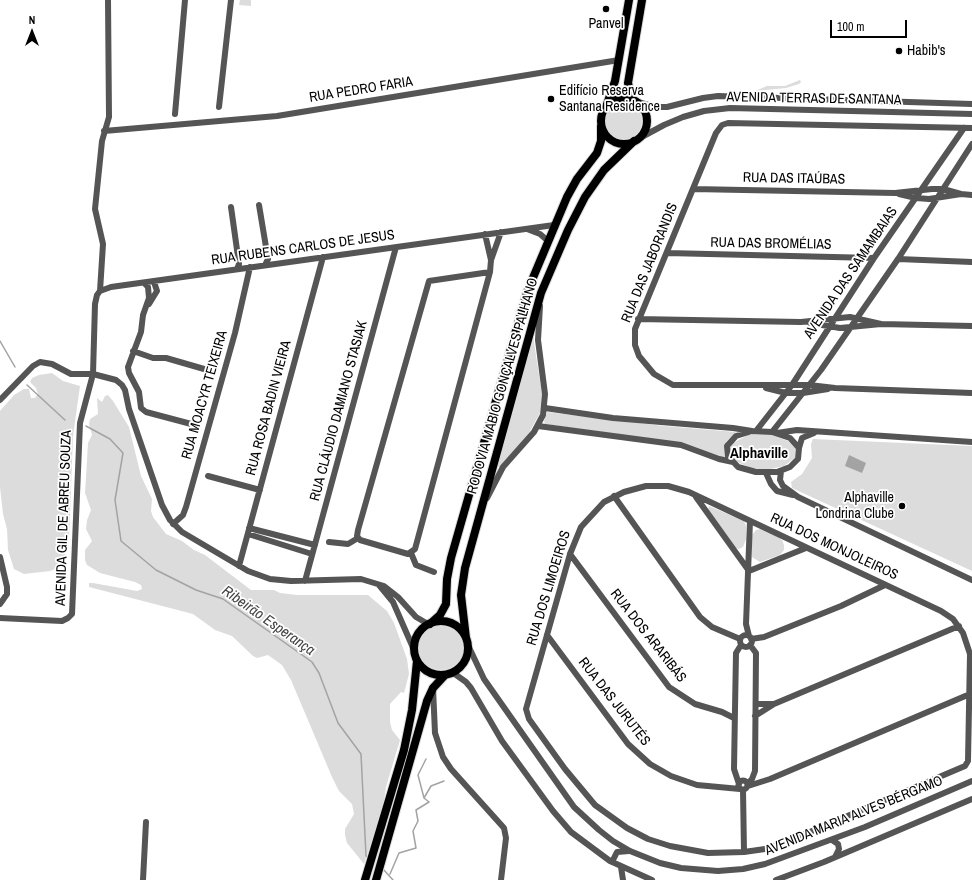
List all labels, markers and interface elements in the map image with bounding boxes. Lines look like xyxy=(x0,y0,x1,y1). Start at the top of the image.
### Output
marker: Panvel xyxy=(601,4,611,14)
north arrow xyxy=(12,12,52,52)
scale bar xyxy=(832,12,909,38)
text: N xyxy=(29,13,35,27)
place label: Panvel xyxy=(588,16,624,32)
text: 100 m xyxy=(837,19,864,35)
place label: Habib's xyxy=(907,43,946,59)
marker: Habib's xyxy=(894,46,904,56)
street label: RUA PEDRO FARIA xyxy=(308,74,414,106)
place label: Edifício Reserva Santana Residence xyxy=(559,83,660,116)
street label: AVENIDA TERRAS DE SANTANA xyxy=(726,89,902,109)
marker: Edifício Reserva Santana Residence xyxy=(546,94,556,104)
street label: RUA DAS ITAÚBAS xyxy=(743,170,845,188)
street label: RUA DAS JABORANDIS xyxy=(618,201,682,325)
street label: AVENIDA DAS SAMAMBAIAS xyxy=(801,204,901,342)
street label: RUA RUBENS CARLOS DE JESUS xyxy=(210,227,396,269)
street label: RUA DAS BROMÉLIAS xyxy=(710,235,832,253)
street label: RODOVIA MABIO GONÇALVES PALHANO xyxy=(464,276,542,496)
street label: RUA CLÁUDIO DAMIANO STASIAK xyxy=(307,319,371,503)
street label: RUA MOACYR TEIXEIRA xyxy=(179,329,231,461)
street label: RUA ROSA BADIN VIEIRA xyxy=(243,339,295,477)
street label: AVENIDA GIL DE ABREU SOUZA xyxy=(53,430,75,606)
district label: Alphaville xyxy=(730,445,788,463)
place label: Alphaville Londrina Clube xyxy=(816,490,894,522)
marker: Alphaville Londrina Clube xyxy=(897,501,907,511)
street label: RUA DOS MONJOLEIROS xyxy=(767,510,901,584)
street label: RUA DOS LIMOEIROS xyxy=(524,529,574,647)
water label: Ribeirão Esperança xyxy=(218,582,318,660)
street label: RUA DOS ARARIBÁS xyxy=(606,586,690,686)
street label: RUA DAS JURUTÉS xyxy=(574,655,654,749)
street label: AVENIDA MARIA ALVES BÉRGAMO xyxy=(763,773,945,859)

